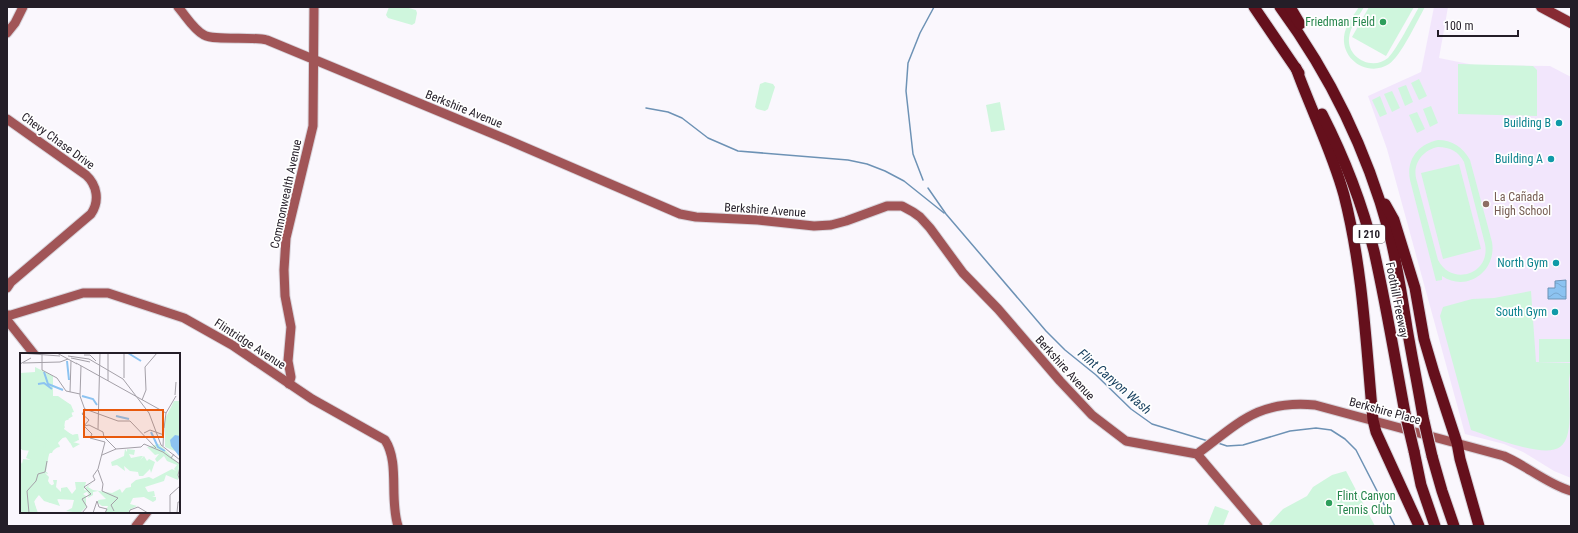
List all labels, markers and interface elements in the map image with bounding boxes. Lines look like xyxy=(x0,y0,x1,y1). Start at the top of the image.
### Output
scale bar xyxy=(1438,12,1518,38)
place label: Friedman Field xyxy=(1305,15,1375,29)
marker: Friedman Field xyxy=(1378,17,1388,27)
text: 100 m xyxy=(1444,19,1474,33)
street label: Berkshire Avenue xyxy=(423,87,505,131)
street label: Chevy Chase Drive xyxy=(19,110,98,173)
place label: Building B xyxy=(1503,116,1551,130)
marker: Building B xyxy=(1554,118,1564,128)
street label: Commonwealth Avenue xyxy=(268,138,304,250)
place label: Building A xyxy=(1495,152,1543,166)
marker: Building A xyxy=(1546,154,1556,164)
place label: La Cañada High School xyxy=(1494,190,1551,218)
marker: La Cañada High School xyxy=(1481,199,1491,209)
street label: Berkshire Avenue xyxy=(724,200,807,220)
road number: I 210 xyxy=(1353,225,1385,243)
place label: North Gym xyxy=(1497,256,1548,270)
marker: North Gym xyxy=(1551,258,1561,268)
street label: Foothill Freeway xyxy=(1383,261,1411,339)
place label: South Gym xyxy=(1496,305,1547,319)
marker: South Gym xyxy=(1550,307,1560,317)
street label: Flintridge Avenue xyxy=(212,316,288,372)
street label: Berkshire Avenue xyxy=(1032,333,1098,403)
water label: Flint Canyon Wash xyxy=(1075,346,1154,417)
inset map xyxy=(20,353,180,513)
street label: Berkshire Place xyxy=(1348,395,1423,427)
place label: Flint Canyon Tennis Club xyxy=(1337,489,1396,517)
marker: Flint Canyon Tennis Club xyxy=(1324,498,1334,508)

